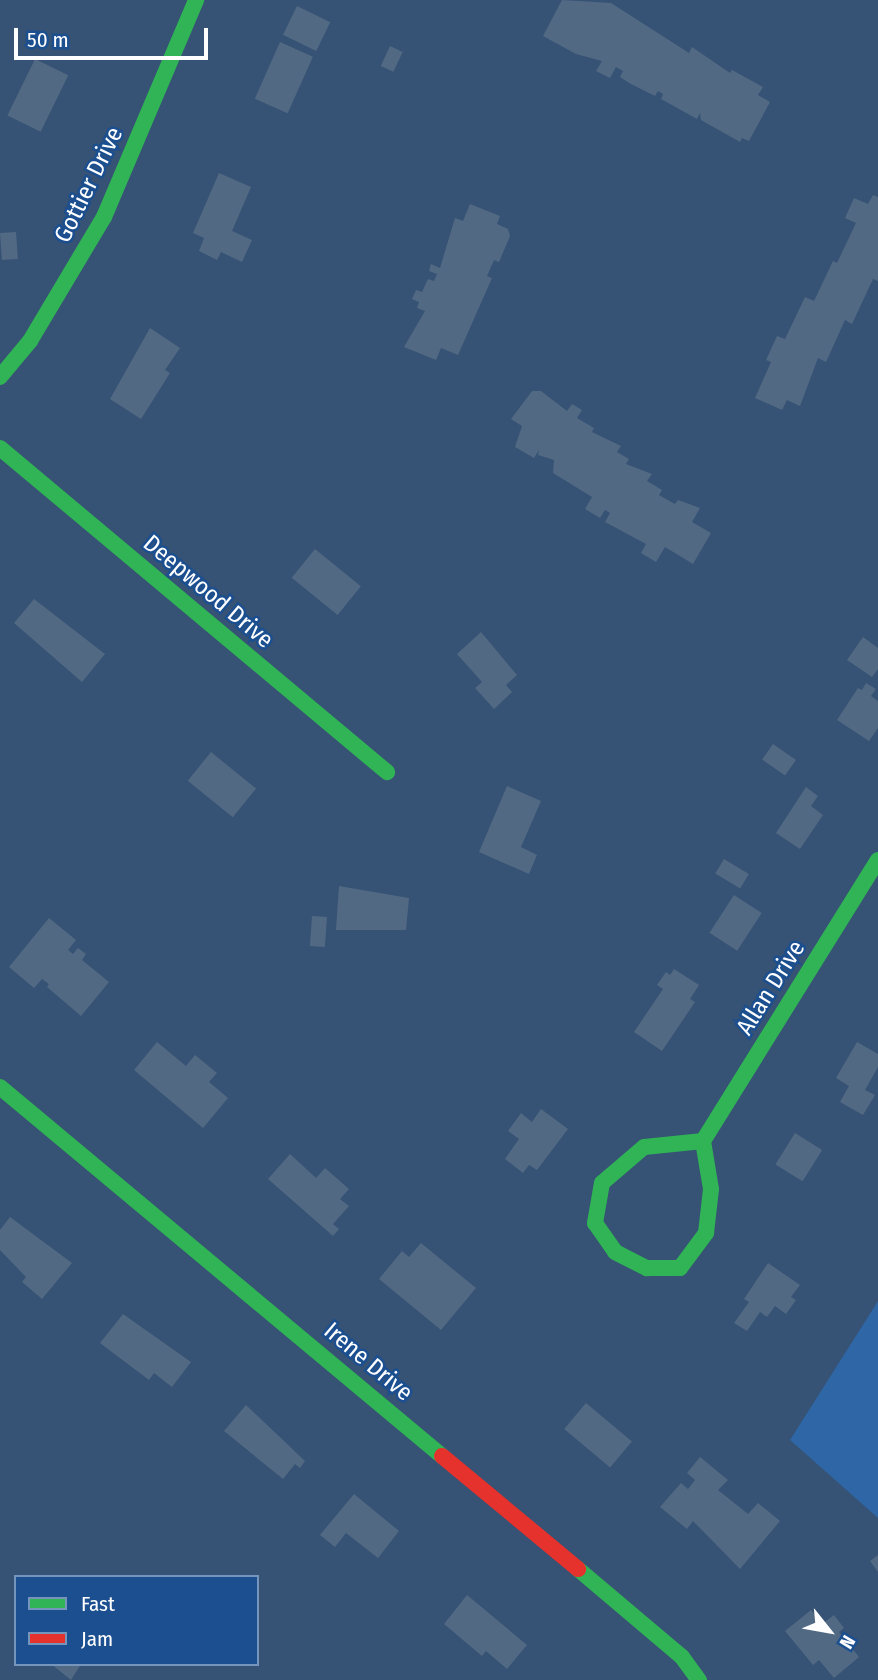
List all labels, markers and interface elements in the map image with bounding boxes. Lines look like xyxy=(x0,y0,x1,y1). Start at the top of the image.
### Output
scale bar xyxy=(18,14,212,58)
text: 50 m xyxy=(27,27,69,53)
street label: Gottier Drive xyxy=(49,123,129,247)
street label: Deepwood Drive xyxy=(137,529,279,655)
street label: Allan Drive xyxy=(731,935,811,1041)
street label: Irene Drive xyxy=(318,1317,418,1407)
legend xyxy=(14,1575,259,1666)
text: Fast xyxy=(81,1591,115,1617)
north arrow xyxy=(794,1596,864,1666)
text: Jam xyxy=(81,1626,113,1652)
text: N xyxy=(835,1631,860,1653)

